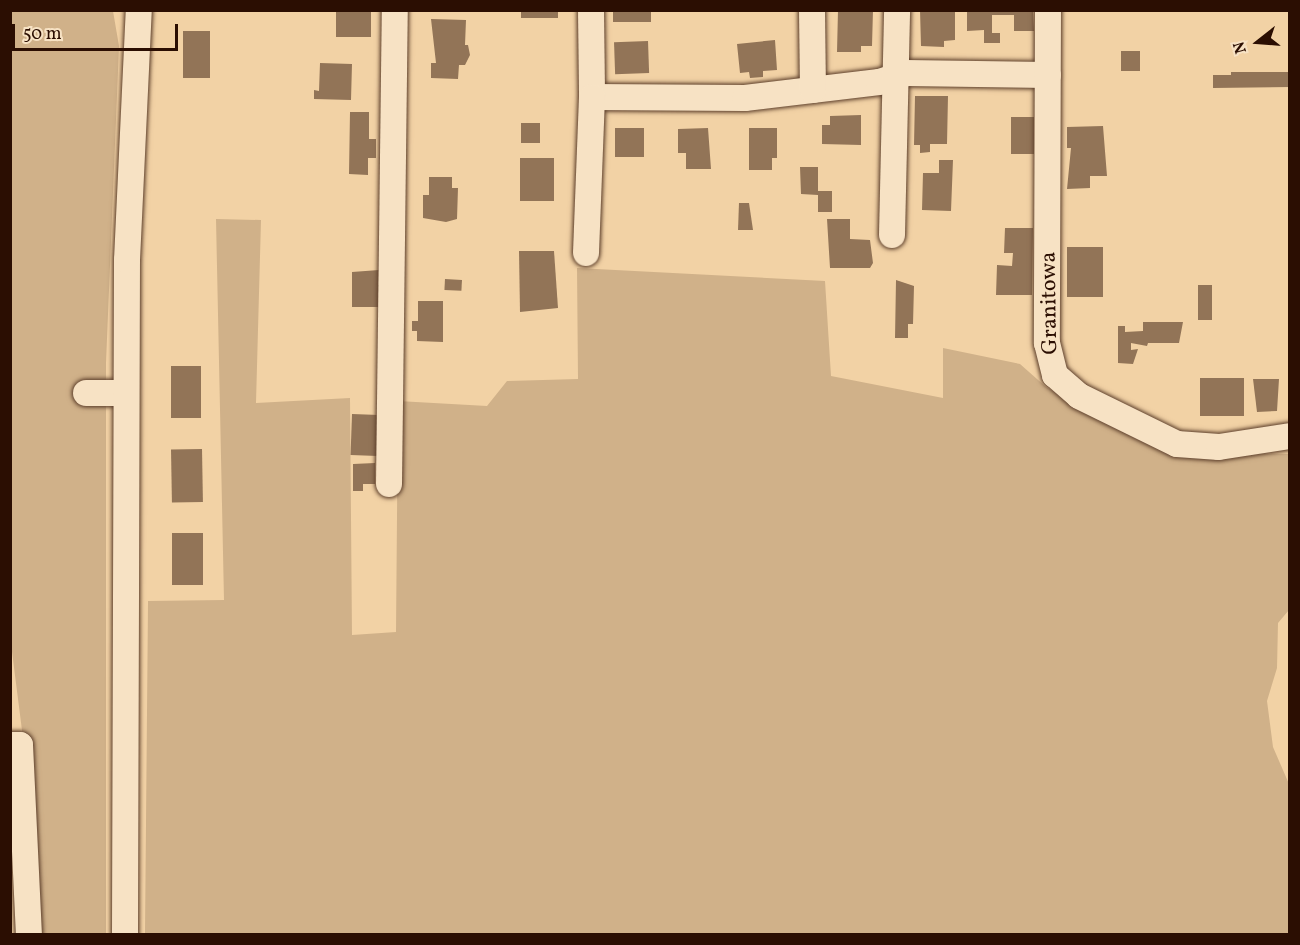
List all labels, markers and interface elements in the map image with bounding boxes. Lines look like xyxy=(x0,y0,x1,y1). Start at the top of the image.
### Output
scale bar xyxy=(15,12,182,50)
north arrow xyxy=(1228,12,1288,72)
text: 50 m xyxy=(23,22,62,47)
text: N xyxy=(1229,38,1253,56)
street label: Granitowa xyxy=(1036,251,1064,355)

